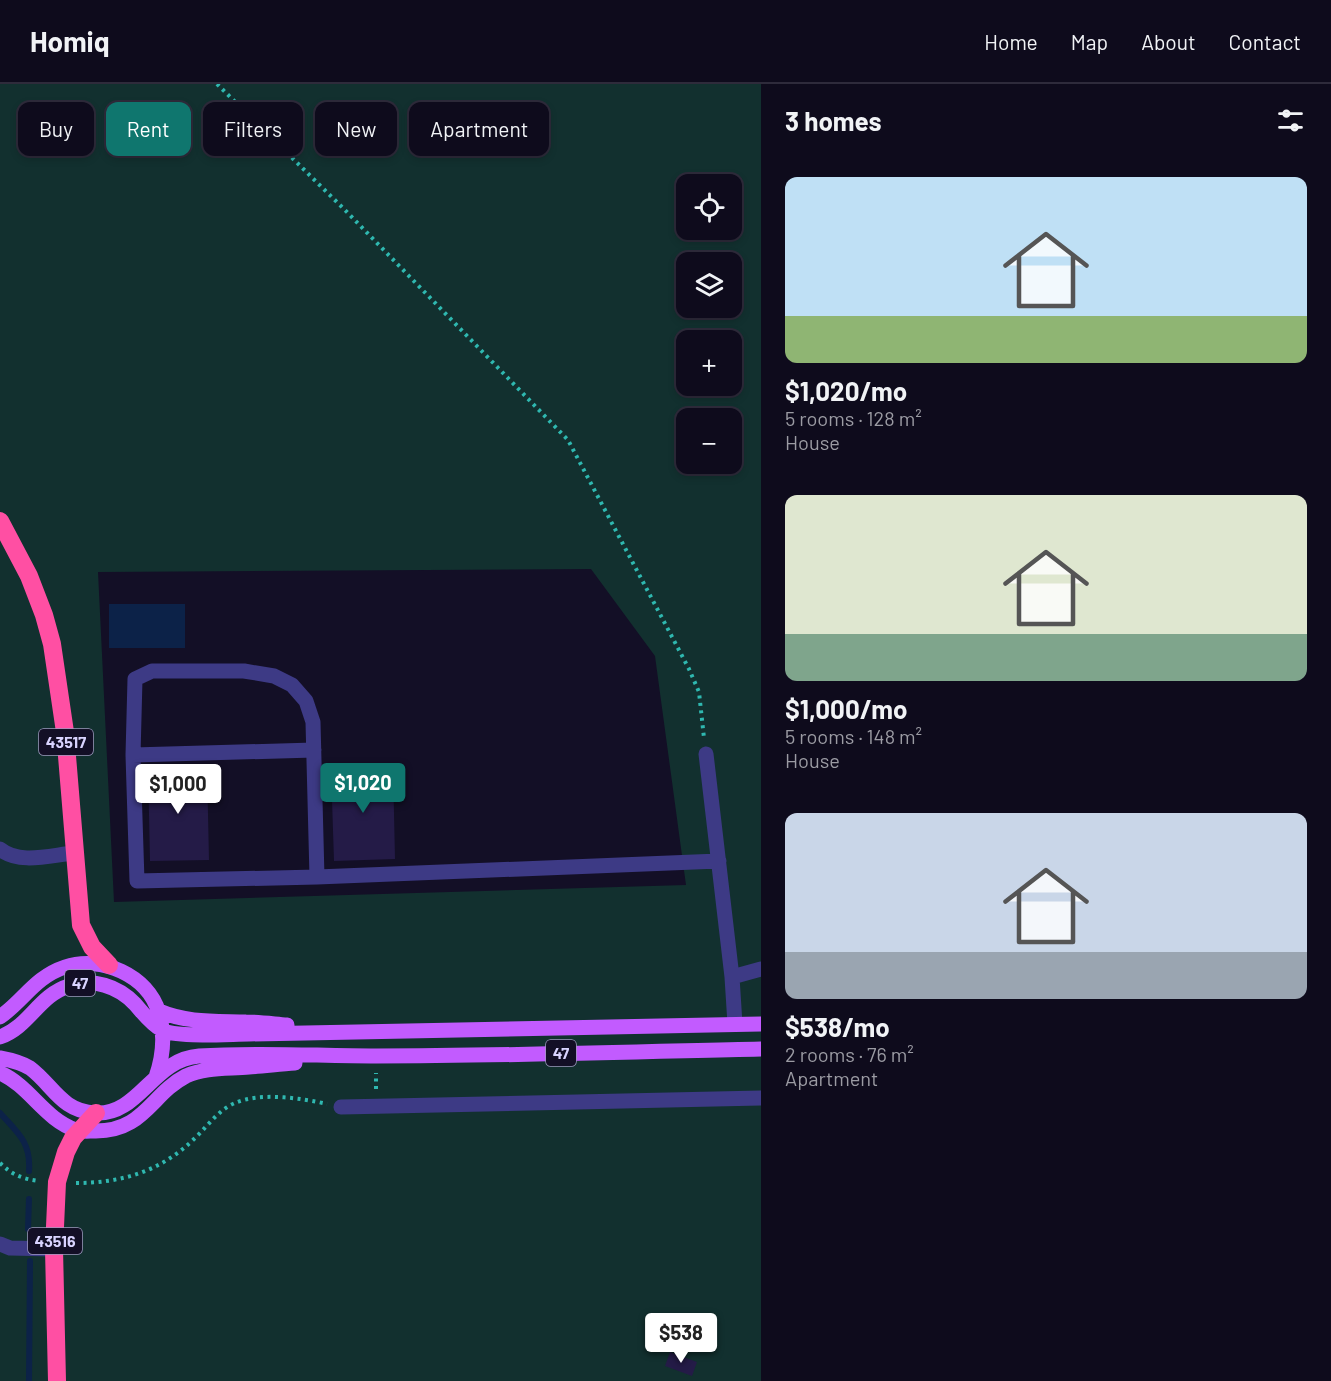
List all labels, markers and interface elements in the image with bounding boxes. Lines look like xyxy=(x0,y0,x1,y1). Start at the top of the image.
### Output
text: Homiq xyxy=(30,24,110,58)
text: Home xyxy=(984,29,1038,54)
text: Map xyxy=(1071,29,1108,54)
text: About xyxy=(1141,29,1196,54)
text: Contact xyxy=(1229,29,1301,54)
chip: Buy xyxy=(18,102,94,156)
chip: Rent xyxy=(106,102,191,156)
chip: Filters xyxy=(203,102,303,156)
chip: New xyxy=(315,102,397,156)
chip: Apartment xyxy=(409,102,549,156)
icon: filters xyxy=(1274,104,1307,137)
text: 3 homes xyxy=(785,105,882,136)
map controls xyxy=(676,174,742,474)
button: locate xyxy=(676,174,742,240)
icon: home xyxy=(992,216,1100,324)
button: layers xyxy=(676,252,742,318)
button: + xyxy=(676,330,742,396)
text: $1,020/mo xyxy=(785,375,907,406)
text: 5 rooms · 128 m² xyxy=(785,406,922,430)
button: − xyxy=(676,408,742,474)
text: House xyxy=(785,430,840,454)
icon: home xyxy=(992,534,1100,642)
text: $1,000/mo xyxy=(785,693,907,724)
text: 5 rooms · 148 m² xyxy=(785,724,922,748)
road number: 43517 xyxy=(39,729,93,755)
text: House xyxy=(785,748,840,772)
pin: $1,020 xyxy=(314,763,412,814)
pin: $1,000 xyxy=(129,764,227,815)
text: $1,020 xyxy=(334,770,392,794)
text: $1,000 xyxy=(149,771,207,795)
icon: home xyxy=(992,852,1100,960)
road number: 47 xyxy=(65,970,95,996)
text: $538/mo xyxy=(785,1011,890,1042)
road number: 47 xyxy=(546,1040,576,1066)
text: 2 rooms · 76 m² xyxy=(785,1042,914,1066)
text: Apartment xyxy=(785,1066,878,1090)
road number: 43516 xyxy=(28,1228,82,1254)
pin: $538 xyxy=(645,1313,717,1364)
text: $538 xyxy=(659,1320,703,1344)

